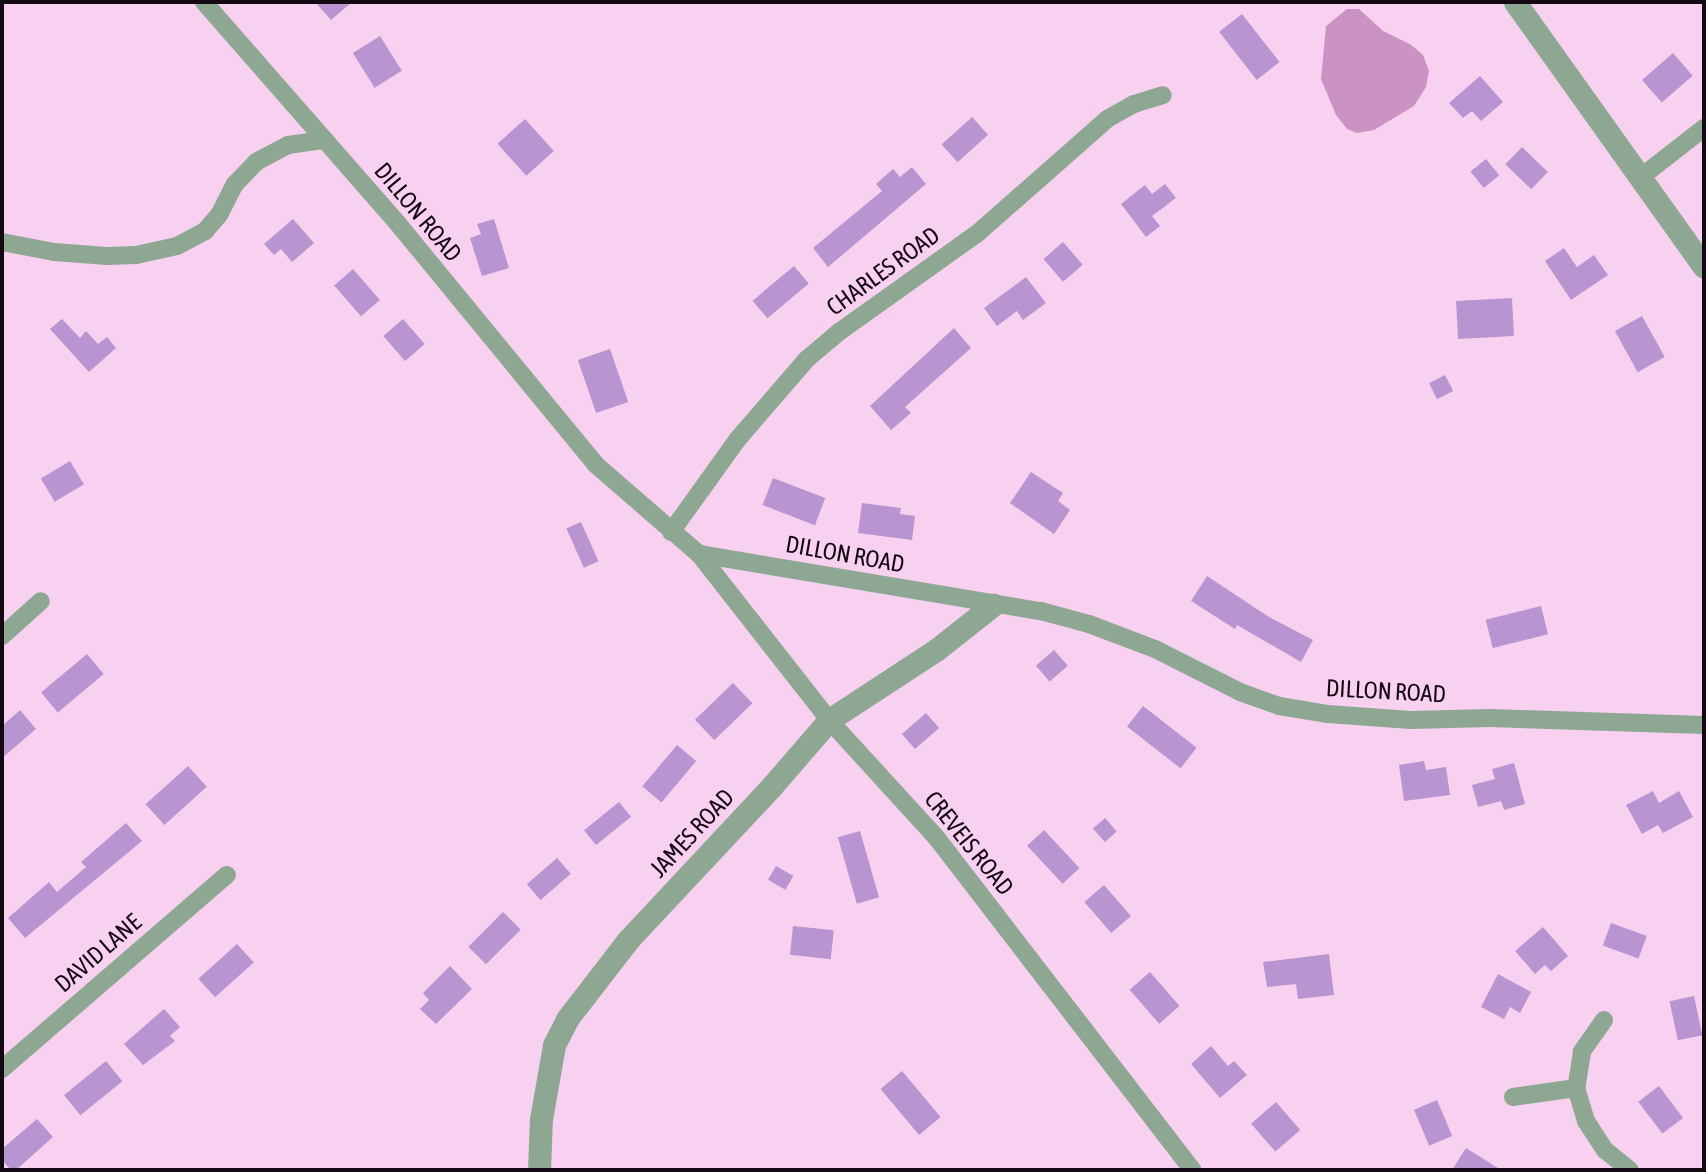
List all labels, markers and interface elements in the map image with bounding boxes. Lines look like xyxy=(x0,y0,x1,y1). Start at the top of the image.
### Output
street label: DILLON ROAD xyxy=(368,157,468,267)
street label: CHARLES ROAD xyxy=(821,220,945,322)
street label: DILLON ROAD xyxy=(783,529,907,579)
street label: DILLON ROAD xyxy=(1325,673,1447,709)
street label: JAMES ROAD xyxy=(644,783,740,883)
street label: CREVEIS ROAD xyxy=(918,785,1020,901)
street label: DAVID LANE xyxy=(49,908,147,998)

